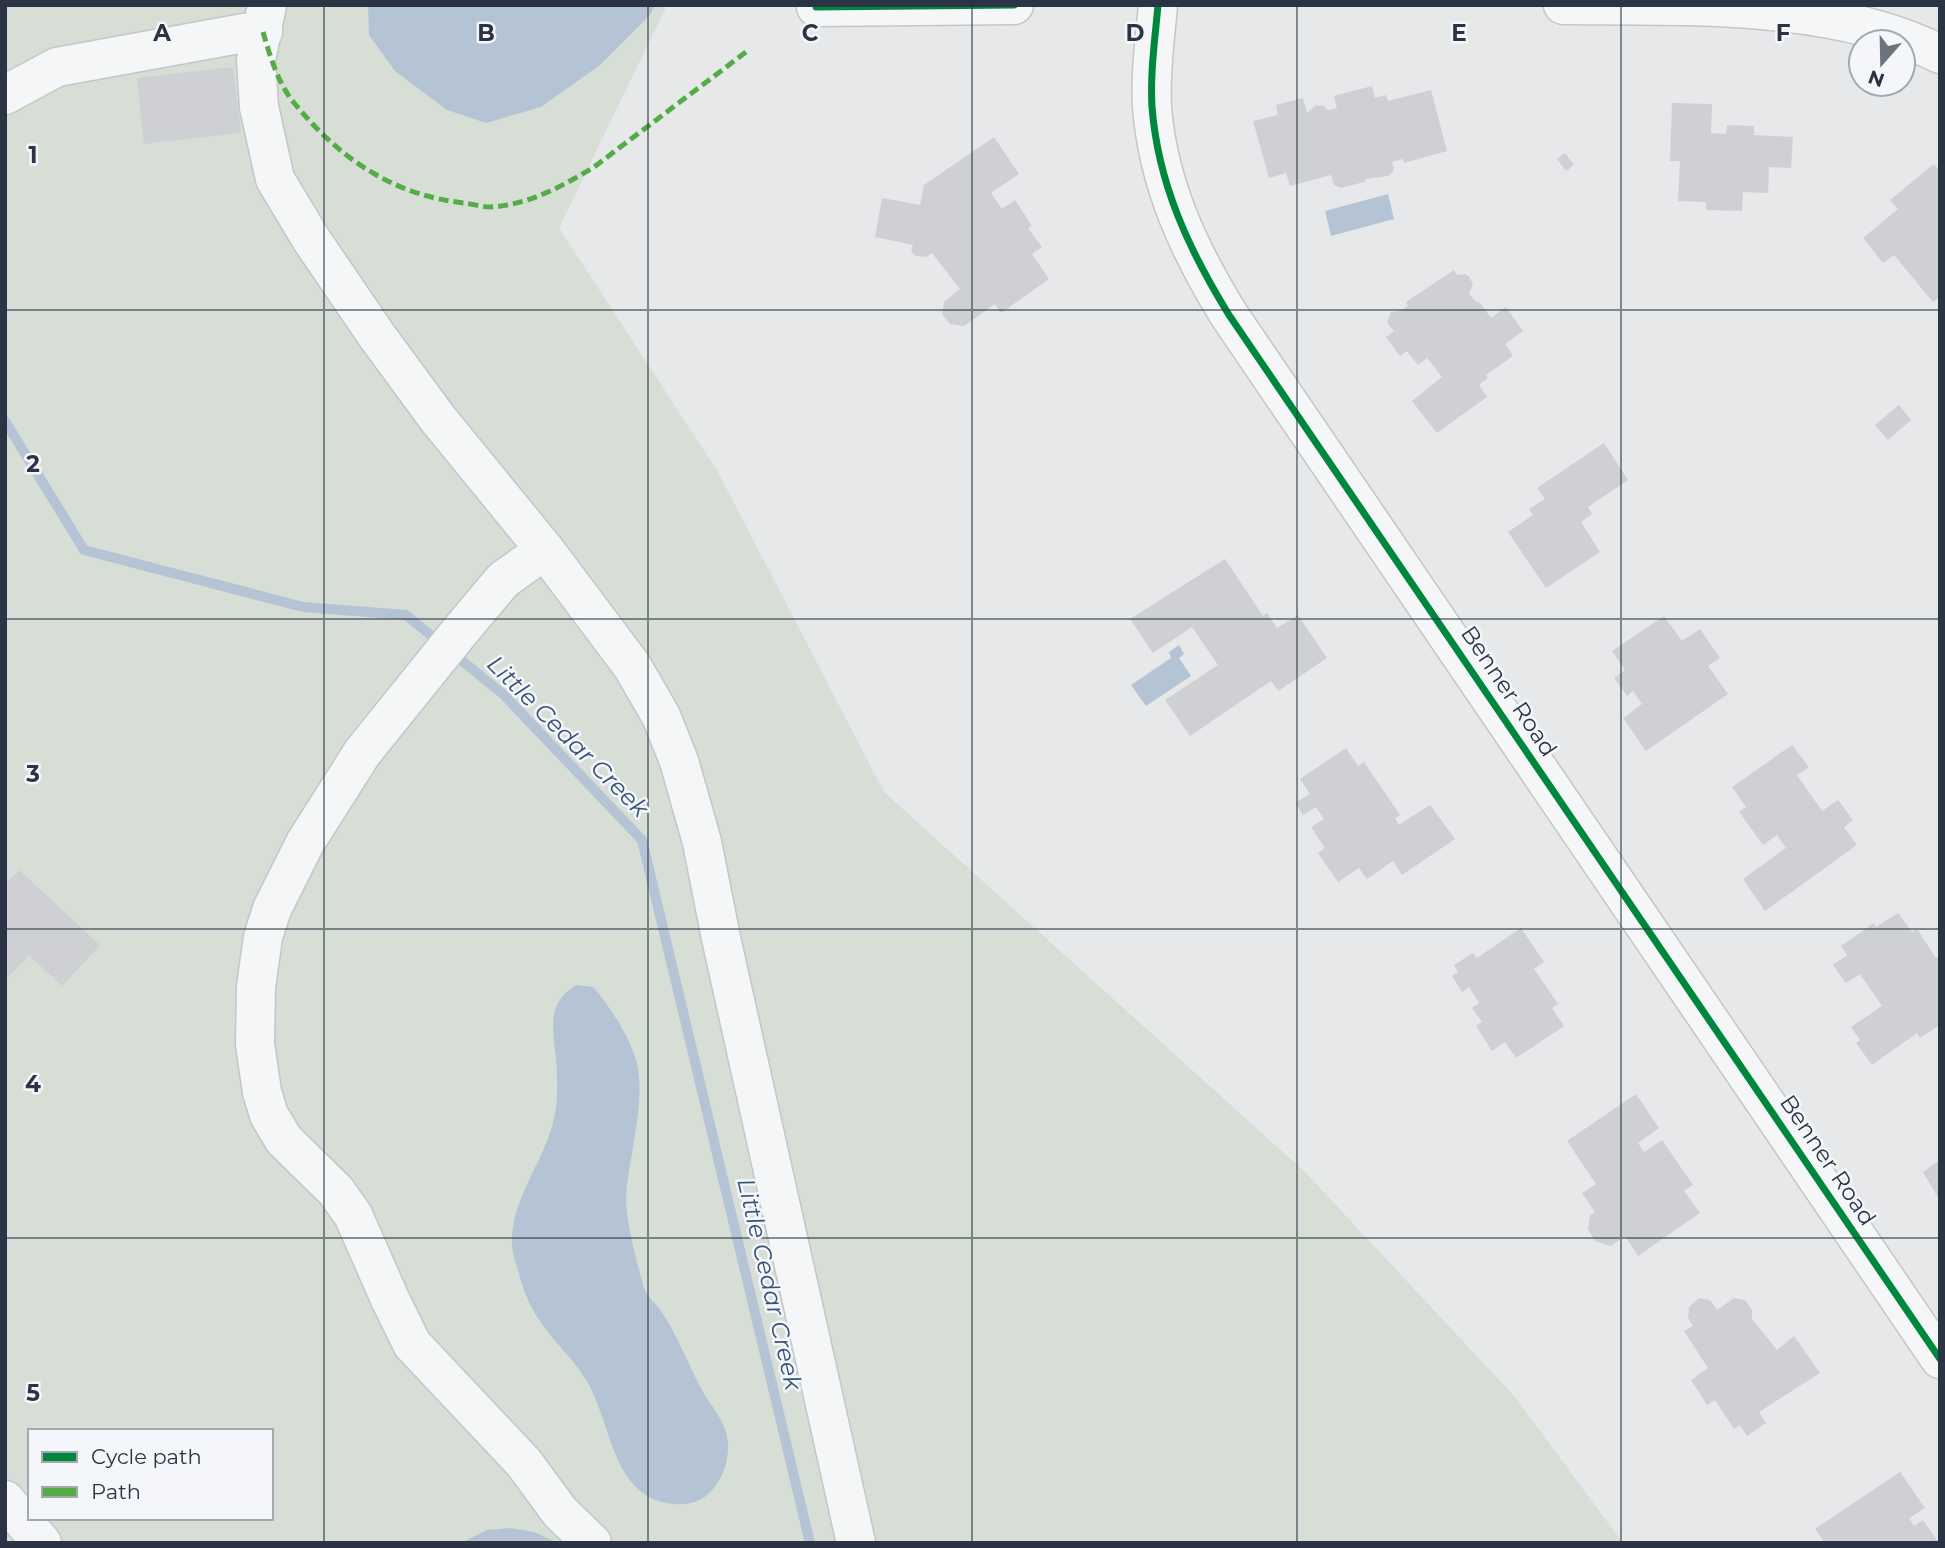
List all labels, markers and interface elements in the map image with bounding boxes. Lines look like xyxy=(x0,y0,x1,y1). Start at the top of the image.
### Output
text: A xyxy=(152,19,171,47)
text: B xyxy=(477,19,495,47)
text: C xyxy=(802,19,819,47)
text: D xyxy=(1126,19,1145,47)
text: E xyxy=(1451,19,1467,47)
text: F xyxy=(1776,19,1791,47)
north arrow xyxy=(1847,28,1917,98)
text: N xyxy=(1865,65,1888,92)
text: 1 xyxy=(28,141,38,169)
text: 2 xyxy=(26,450,40,478)
street label: Benner Road xyxy=(1455,620,1563,762)
water label: Little Cedar Creek xyxy=(481,649,656,824)
text: 3 xyxy=(25,760,40,788)
text: 4 xyxy=(25,1070,41,1098)
street label: Benner Road xyxy=(1774,1089,1882,1231)
water label: Little Cedar Creek xyxy=(732,1175,809,1394)
text: 5 xyxy=(26,1379,40,1407)
legend xyxy=(28,1429,273,1520)
text: Cycle path xyxy=(91,1444,202,1469)
text: Path xyxy=(91,1479,141,1504)

